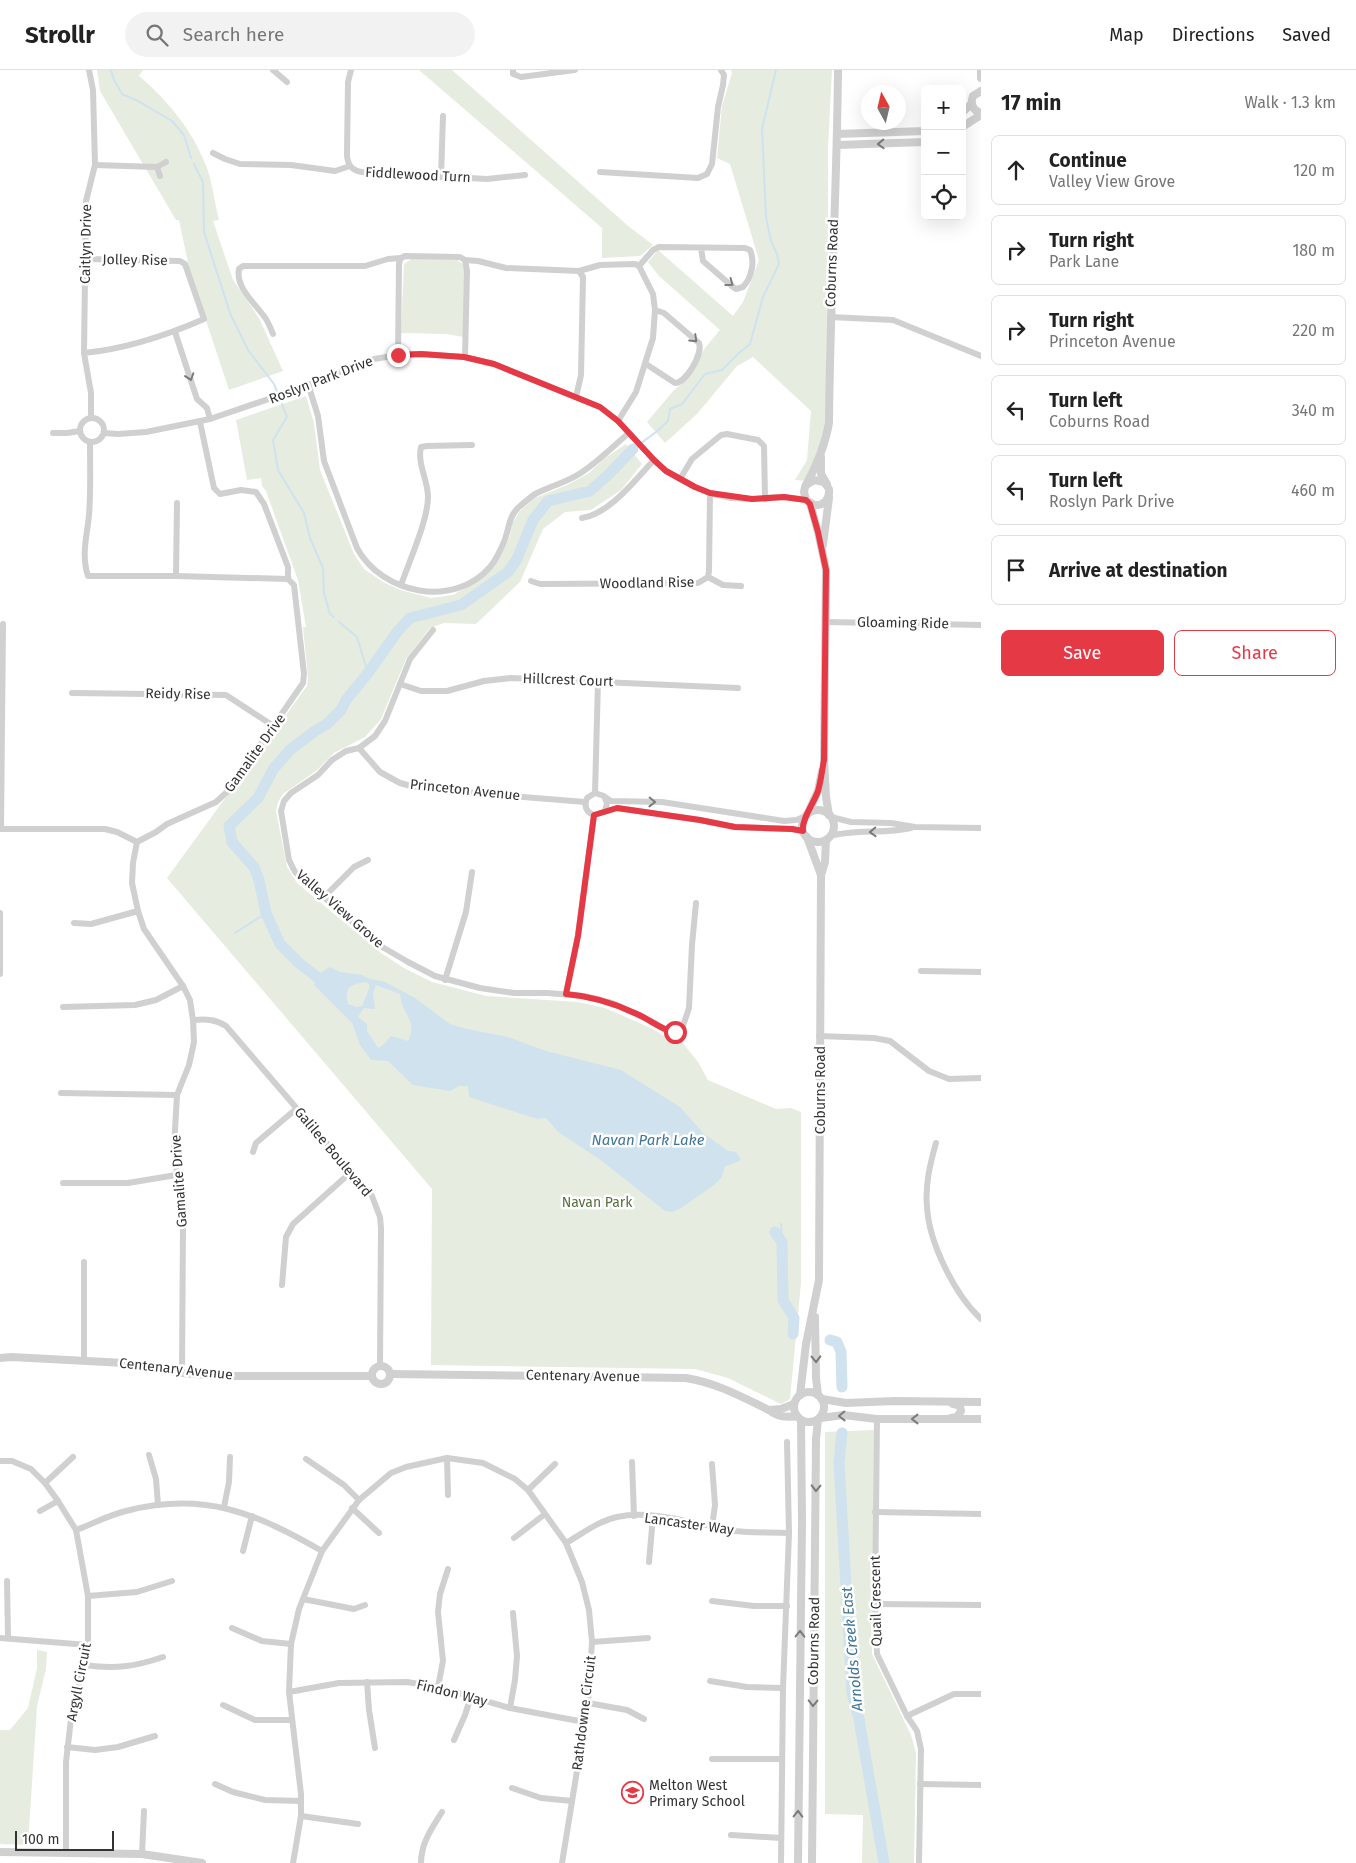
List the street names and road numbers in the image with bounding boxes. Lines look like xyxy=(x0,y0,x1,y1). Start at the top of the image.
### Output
street label: Fiddlewood Turn xyxy=(365,164,471,186)
street label: Caitlyn Drive xyxy=(77,204,95,284)
street label: Coburns Road xyxy=(822,219,842,307)
street label: Jolley Rise xyxy=(102,251,168,269)
street label: Roslyn Park Drive xyxy=(267,352,375,408)
street label: Woodland Rise xyxy=(600,574,694,592)
street label: Gloaming Ride xyxy=(857,614,949,632)
street label: Hillcrest Court xyxy=(522,670,614,690)
street label: Reidy Rise xyxy=(145,685,211,703)
street label: Gamalite Drive xyxy=(221,710,289,796)
street label: Princeton Avenue xyxy=(409,776,521,804)
street label: Valley View Grove xyxy=(293,866,387,952)
street label: Coburns Road xyxy=(812,1046,829,1134)
street label: Galilee Boulevard xyxy=(291,1104,375,1200)
street label: Gamalite Drive xyxy=(167,1134,191,1228)
street label: Centenary Avenue xyxy=(118,1355,234,1383)
street label: Centenary Avenue xyxy=(526,1367,640,1385)
street label: Lancaster Way xyxy=(643,1509,735,1539)
street label: Quail Crescent xyxy=(867,1554,885,1647)
street label: Coburns Road xyxy=(805,1597,823,1685)
street label: Argyll Circuit xyxy=(63,1640,95,1723)
street label: Rathdowne Circuit xyxy=(569,1654,600,1772)
street label: Findon Way xyxy=(415,1676,489,1710)

